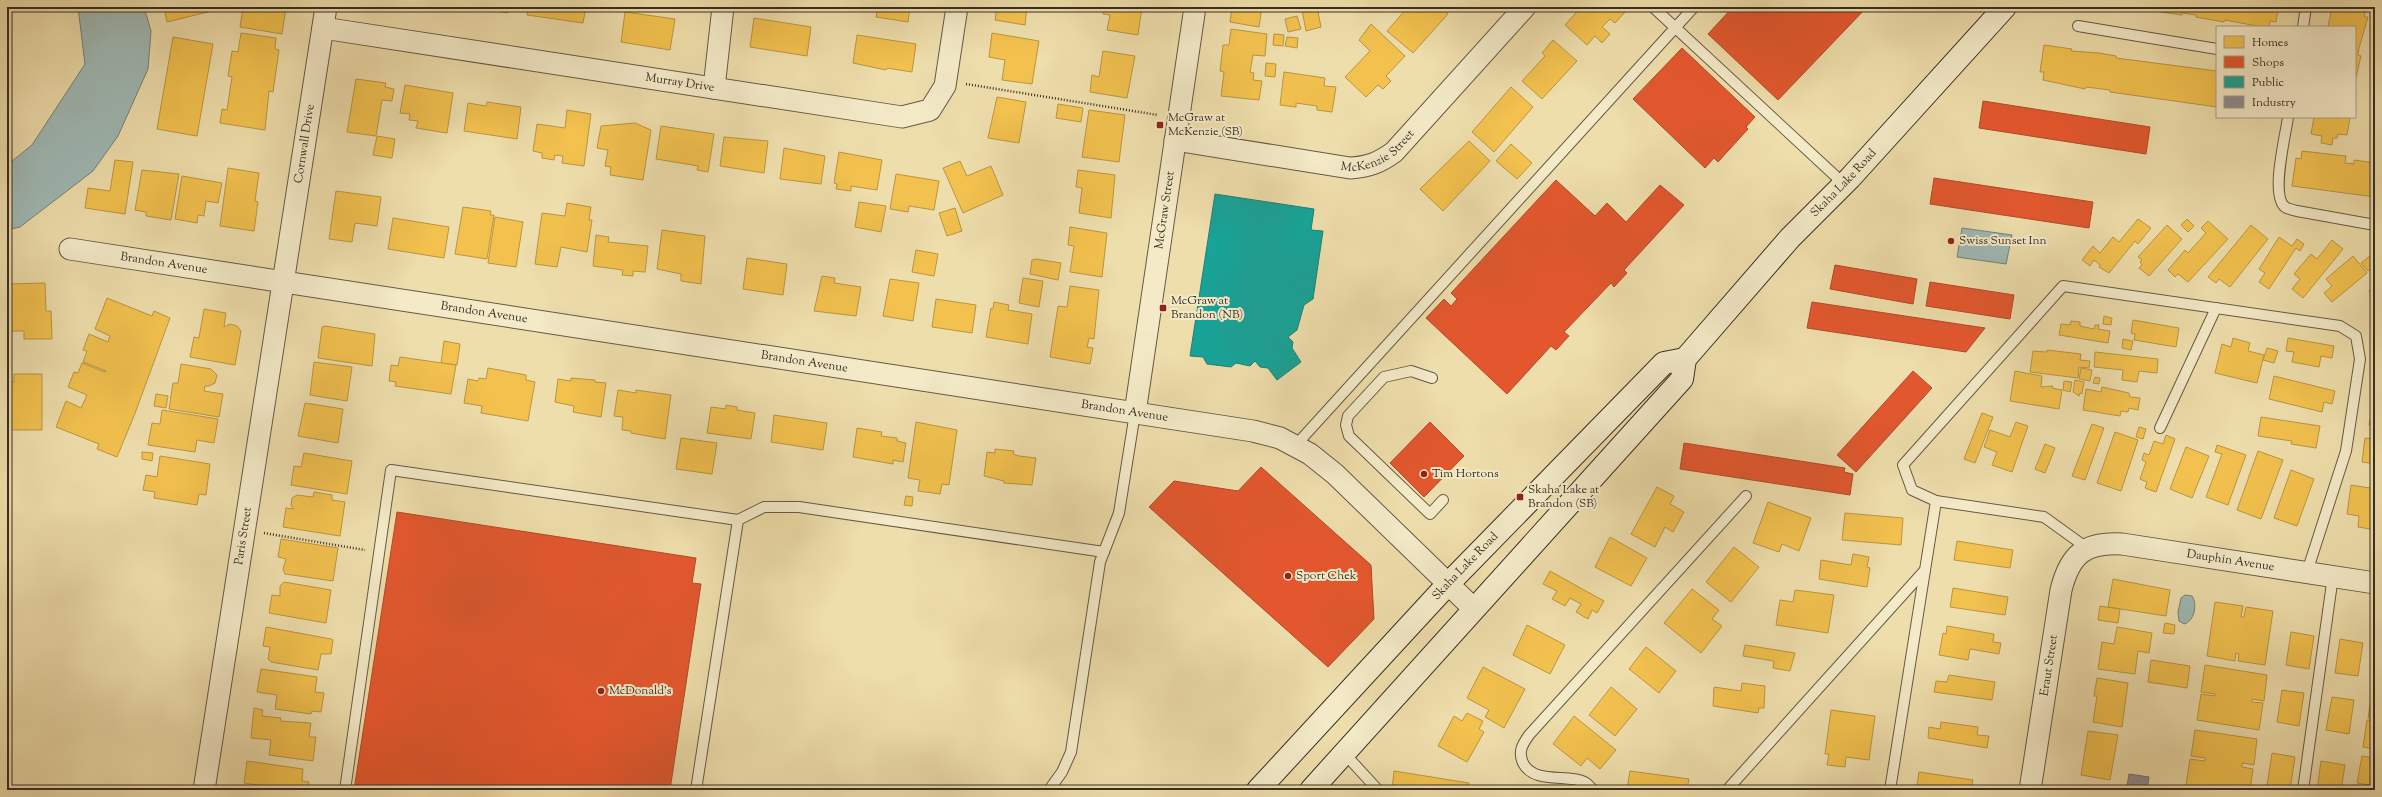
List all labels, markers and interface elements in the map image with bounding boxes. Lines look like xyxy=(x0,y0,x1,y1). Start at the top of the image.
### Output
legend xyxy=(2216,26,2356,118)
text: Homes xyxy=(2252,34,2288,52)
text: Shops xyxy=(2252,54,2284,72)
street label: Murray Drive xyxy=(644,69,716,97)
text: Public xyxy=(2252,74,2285,92)
text: Industry xyxy=(2252,94,2296,112)
street label: Cornwall Drive xyxy=(290,103,320,185)
place label: McGraw at McKenzie (SB) xyxy=(1168,109,1243,141)
marker: McGraw at McKenzie (SB) xyxy=(1155,120,1165,130)
street label: McKenzie Street xyxy=(1339,126,1419,177)
street label: Skaha Lake Road xyxy=(1807,145,1881,221)
street label: McGraw Street xyxy=(1150,170,1180,250)
place label: Swiss Sunset Inn xyxy=(1959,232,2047,250)
marker: Swiss Sunset Inn xyxy=(1946,236,1956,246)
street label: Brandon Avenue xyxy=(119,248,209,279)
place label: McGraw at Brandon (NB) xyxy=(1171,292,1243,324)
street label: Brandon Avenue xyxy=(439,297,529,328)
marker: McGraw at Brandon (NB) xyxy=(1158,303,1168,313)
street label: Brandon Avenue xyxy=(760,346,849,378)
street label: Brandon Avenue xyxy=(1080,396,1170,427)
place label: Tim Hortons xyxy=(1432,465,1499,483)
marker: Tim Hortons xyxy=(1419,469,1429,479)
place label: Skaha Lake at Brandon (SB) xyxy=(1528,481,1599,513)
marker: Skaha Lake at Brandon (SB) xyxy=(1515,492,1525,502)
street label: Paris Street xyxy=(230,506,257,566)
street label: Skaha Lake Road xyxy=(1428,528,1503,605)
street label: Dauphin Avenue xyxy=(2185,545,2276,576)
place label: Sport Chek xyxy=(1296,567,1357,585)
marker: Sport Chek xyxy=(1283,571,1293,581)
street label: Eraut Street xyxy=(2036,634,2063,697)
place label: McDonald's xyxy=(609,682,672,700)
marker: McDonald's xyxy=(596,686,606,696)

